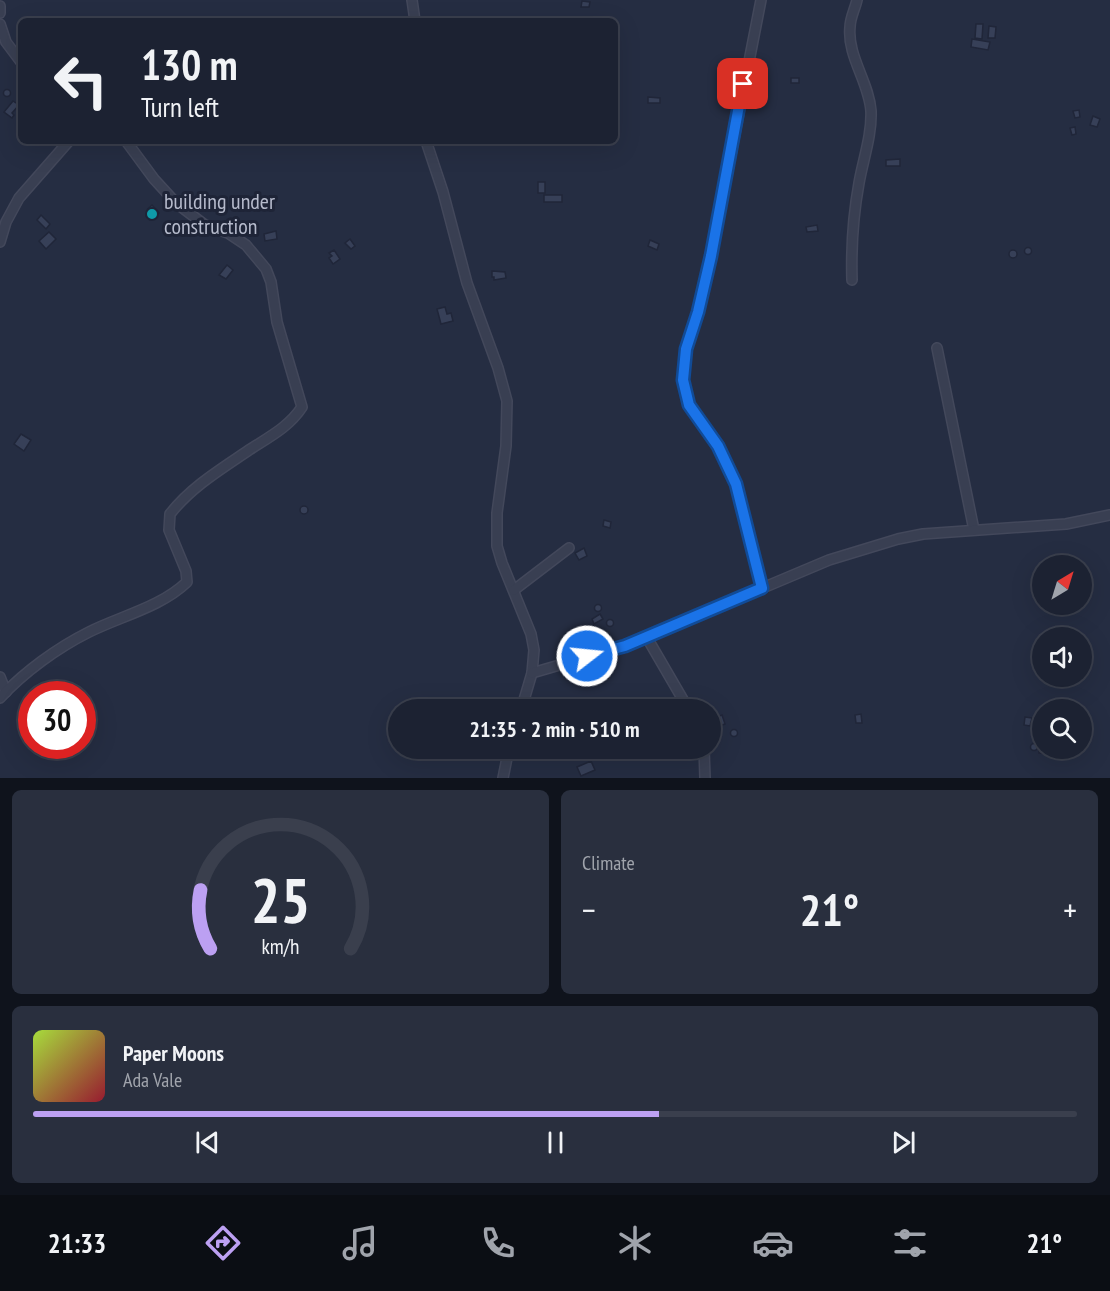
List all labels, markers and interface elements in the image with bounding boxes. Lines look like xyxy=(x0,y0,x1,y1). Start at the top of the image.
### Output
text: 130 m xyxy=(141,37,238,92)
icon: left xyxy=(42,42,120,120)
pin xyxy=(717,58,768,109)
icon: arrive xyxy=(726,67,759,100)
text: Turn left xyxy=(141,90,219,124)
place label: building under construction xyxy=(164,187,275,240)
marker: building under construction xyxy=(145,207,159,221)
north arrow xyxy=(1032,555,1092,615)
map controls xyxy=(1032,555,1092,759)
position arrow xyxy=(555,624,619,688)
button: sound xyxy=(1032,627,1092,687)
speed limit sign: 30 xyxy=(18,681,96,759)
button: search xyxy=(1032,699,1092,759)
text: 21:35 · 2 min · 510 m xyxy=(469,715,640,743)
text: Climate xyxy=(582,850,635,876)
text: 25 xyxy=(251,859,310,940)
text: 21° xyxy=(800,880,859,938)
text: − xyxy=(582,888,596,931)
text: + xyxy=(1063,888,1077,931)
text: km/h xyxy=(261,932,300,960)
text: Paper Moons xyxy=(123,1039,224,1067)
text: Ada Vale xyxy=(123,1067,182,1093)
icon: previous xyxy=(191,1126,224,1159)
icon: pause xyxy=(539,1126,572,1159)
icon: next xyxy=(887,1126,920,1159)
icon: directions xyxy=(202,1222,244,1264)
icon: music xyxy=(339,1222,381,1264)
icon: phone xyxy=(477,1222,519,1264)
icon: climate xyxy=(614,1222,656,1264)
icon: car xyxy=(752,1222,794,1264)
icon: filters xyxy=(889,1222,931,1264)
text: 21:33 xyxy=(48,1226,106,1260)
text: 21° xyxy=(1027,1226,1062,1260)

